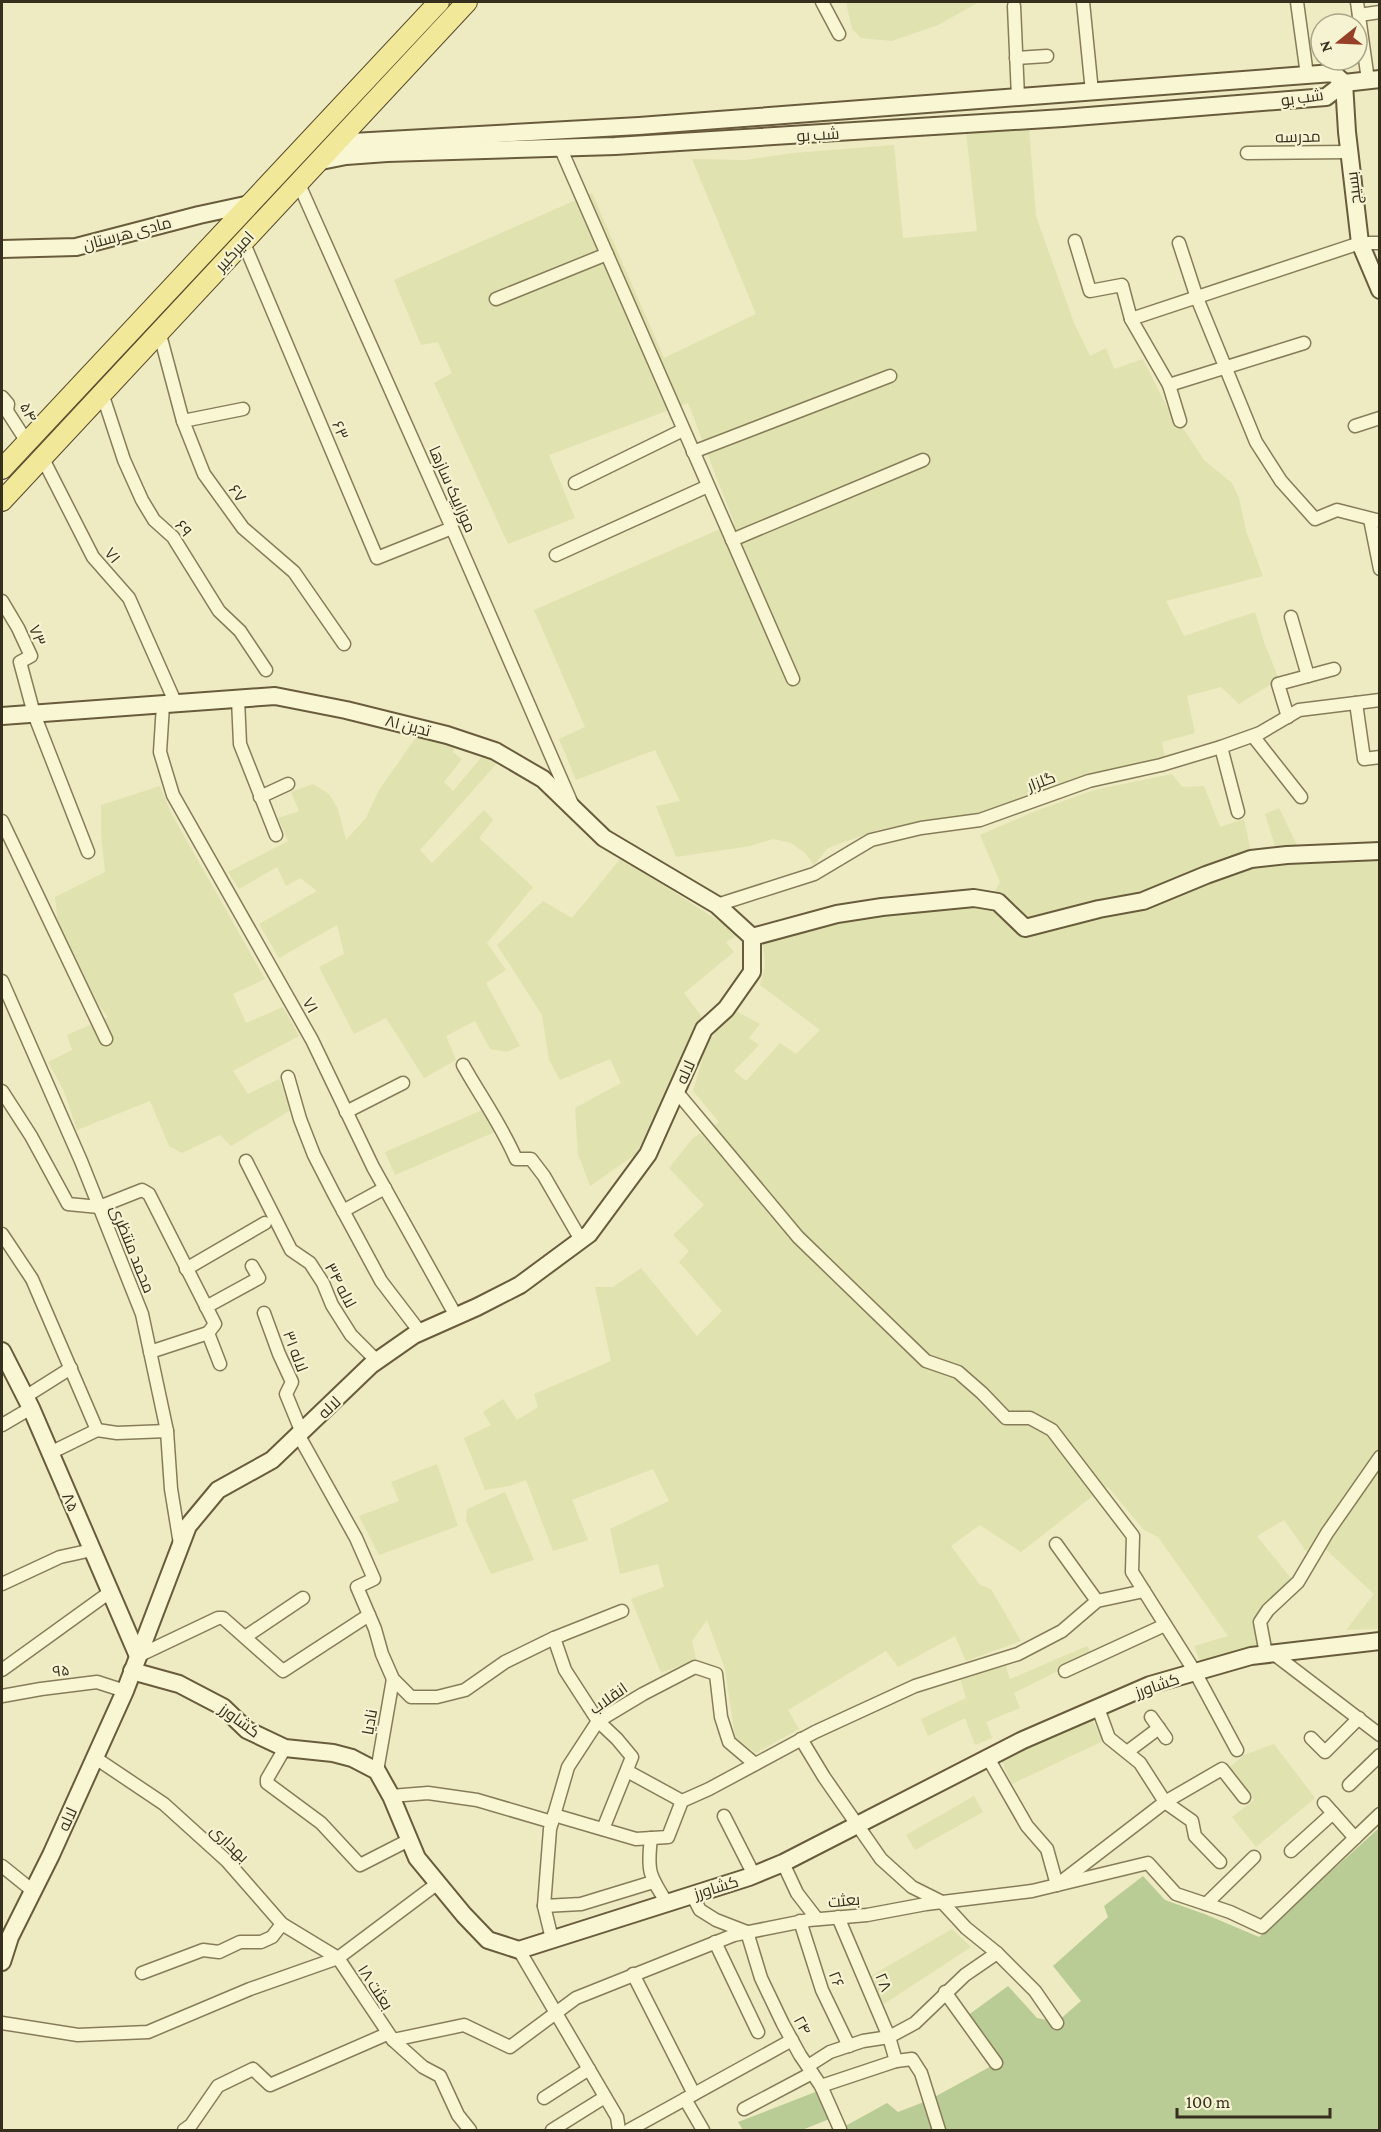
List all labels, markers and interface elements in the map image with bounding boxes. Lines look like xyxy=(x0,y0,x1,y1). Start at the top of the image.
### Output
north arrow xyxy=(1309,12,1369,72)
text: N xyxy=(1315,39,1335,54)
street label: شب بو xyxy=(1280,86,1325,110)
street label: شب بو xyxy=(796,125,840,145)
street label: مدرسه xyxy=(1275,128,1321,146)
street label: بسیج xyxy=(1343,170,1367,205)
street label: مادی هرستان xyxy=(81,214,174,255)
street label: امیرکبیر xyxy=(211,228,258,276)
street label: ۵۴ xyxy=(17,400,40,425)
street label: ۶۳ xyxy=(329,418,352,442)
street label: موزاییک سازها xyxy=(425,443,479,535)
street label: ۶۷ xyxy=(226,481,250,505)
street label: ۶۹ xyxy=(172,517,195,540)
street label: ۷۱ xyxy=(101,544,124,566)
street label: ۷۳ xyxy=(26,622,49,648)
street label: تدین ۸۱ xyxy=(383,712,433,741)
street label: گلزار xyxy=(1024,769,1058,796)
street label: ۷۱ xyxy=(299,995,322,1016)
street label: لاله xyxy=(673,1058,698,1087)
street label: محمد منتظری xyxy=(105,1203,158,1296)
street label: لاله ۳۴ xyxy=(322,1260,359,1311)
street label: لاله ۳۱ xyxy=(280,1328,311,1374)
street label: لاله xyxy=(315,1393,344,1422)
street label: ۸۵ xyxy=(59,1490,82,1514)
street label: ۹۵ xyxy=(52,1661,71,1680)
street label: کشاورز xyxy=(1132,1670,1182,1702)
street label: انقلاب xyxy=(586,1679,631,1718)
street label: کشاورز xyxy=(215,1700,263,1741)
street label: نادیا xyxy=(359,1708,381,1736)
street label: لاله xyxy=(55,1805,80,1834)
street label: بهداری xyxy=(206,1821,252,1867)
street label: کشاورز xyxy=(691,1873,741,1904)
street label: بعثت xyxy=(827,1891,861,1911)
street label: بعثت ۱۸ xyxy=(354,1962,396,2013)
street label: ۲۶ xyxy=(826,1969,847,1990)
street label: ۲۸ xyxy=(872,1970,895,1994)
street label: ۲۴ xyxy=(791,2013,815,2038)
scale bar xyxy=(1177,2081,1330,2119)
text: 100 m xyxy=(1186,2092,1231,2112)

